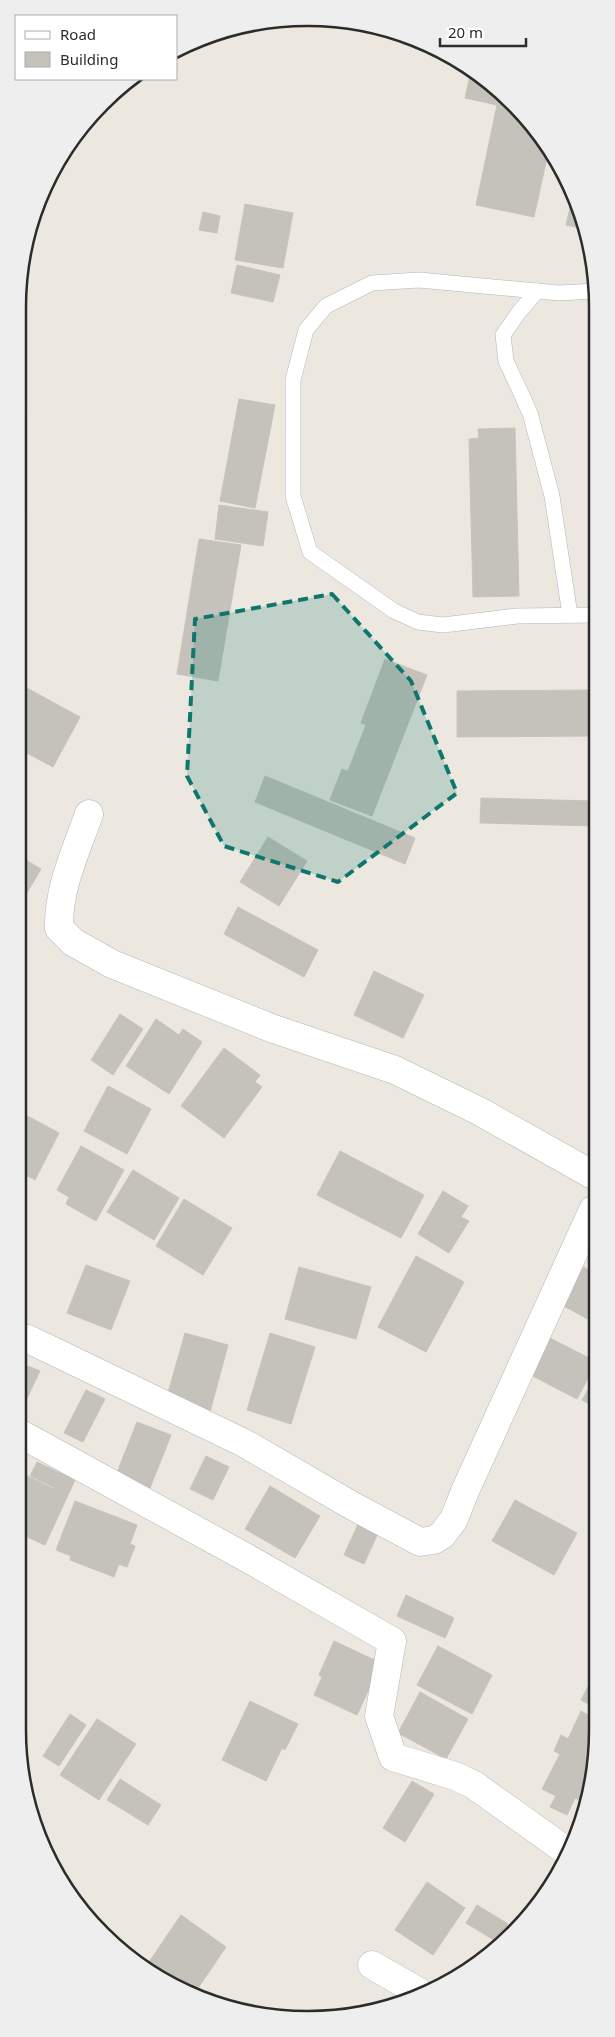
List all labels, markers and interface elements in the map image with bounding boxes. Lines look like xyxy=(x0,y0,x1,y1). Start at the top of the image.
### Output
legend xyxy=(15,15,178,80)
scale bar xyxy=(440,15,526,47)
text: 20 m xyxy=(448,22,483,42)
text: Road xyxy=(60,24,96,44)
text: Building xyxy=(60,49,118,69)

